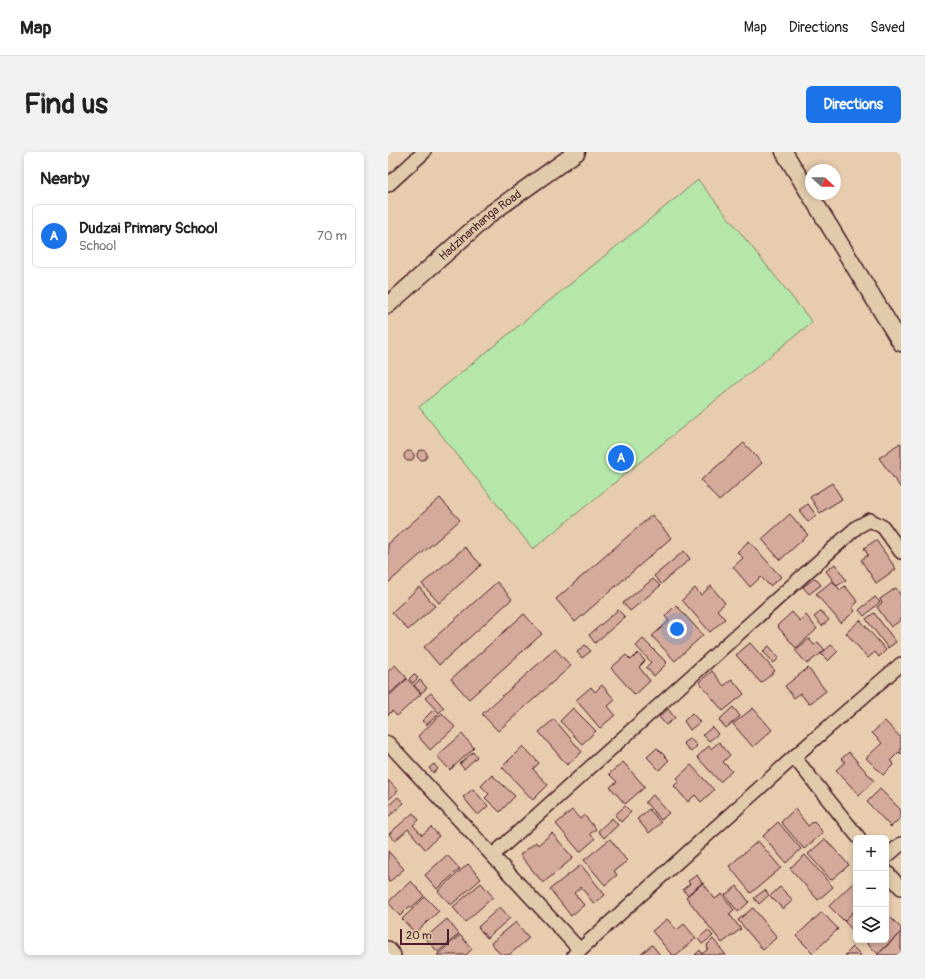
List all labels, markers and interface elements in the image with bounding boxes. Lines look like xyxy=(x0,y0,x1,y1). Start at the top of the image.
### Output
text: Map xyxy=(20,16,51,40)
text: Map xyxy=(744,19,767,36)
text: Directions xyxy=(789,19,848,36)
text: Saved xyxy=(870,19,905,36)
button: Directions xyxy=(806,86,901,123)
text: Find us xyxy=(24,87,108,122)
north arrow xyxy=(805,164,841,200)
text: Nearby xyxy=(40,168,89,189)
street label: Hadzinanhanga Road xyxy=(436,186,524,264)
text: Dudzai Primary School xyxy=(79,219,218,238)
text: A xyxy=(50,228,58,244)
text: 70 m xyxy=(317,228,347,244)
text: School xyxy=(79,238,116,254)
pin: A xyxy=(608,443,634,473)
your location xyxy=(667,619,687,639)
map controls xyxy=(853,835,889,943)
button: + xyxy=(853,835,889,871)
button: − xyxy=(853,871,889,907)
button: layers xyxy=(853,907,889,943)
scale bar xyxy=(400,927,449,946)
text: 20 m xyxy=(406,929,432,942)

